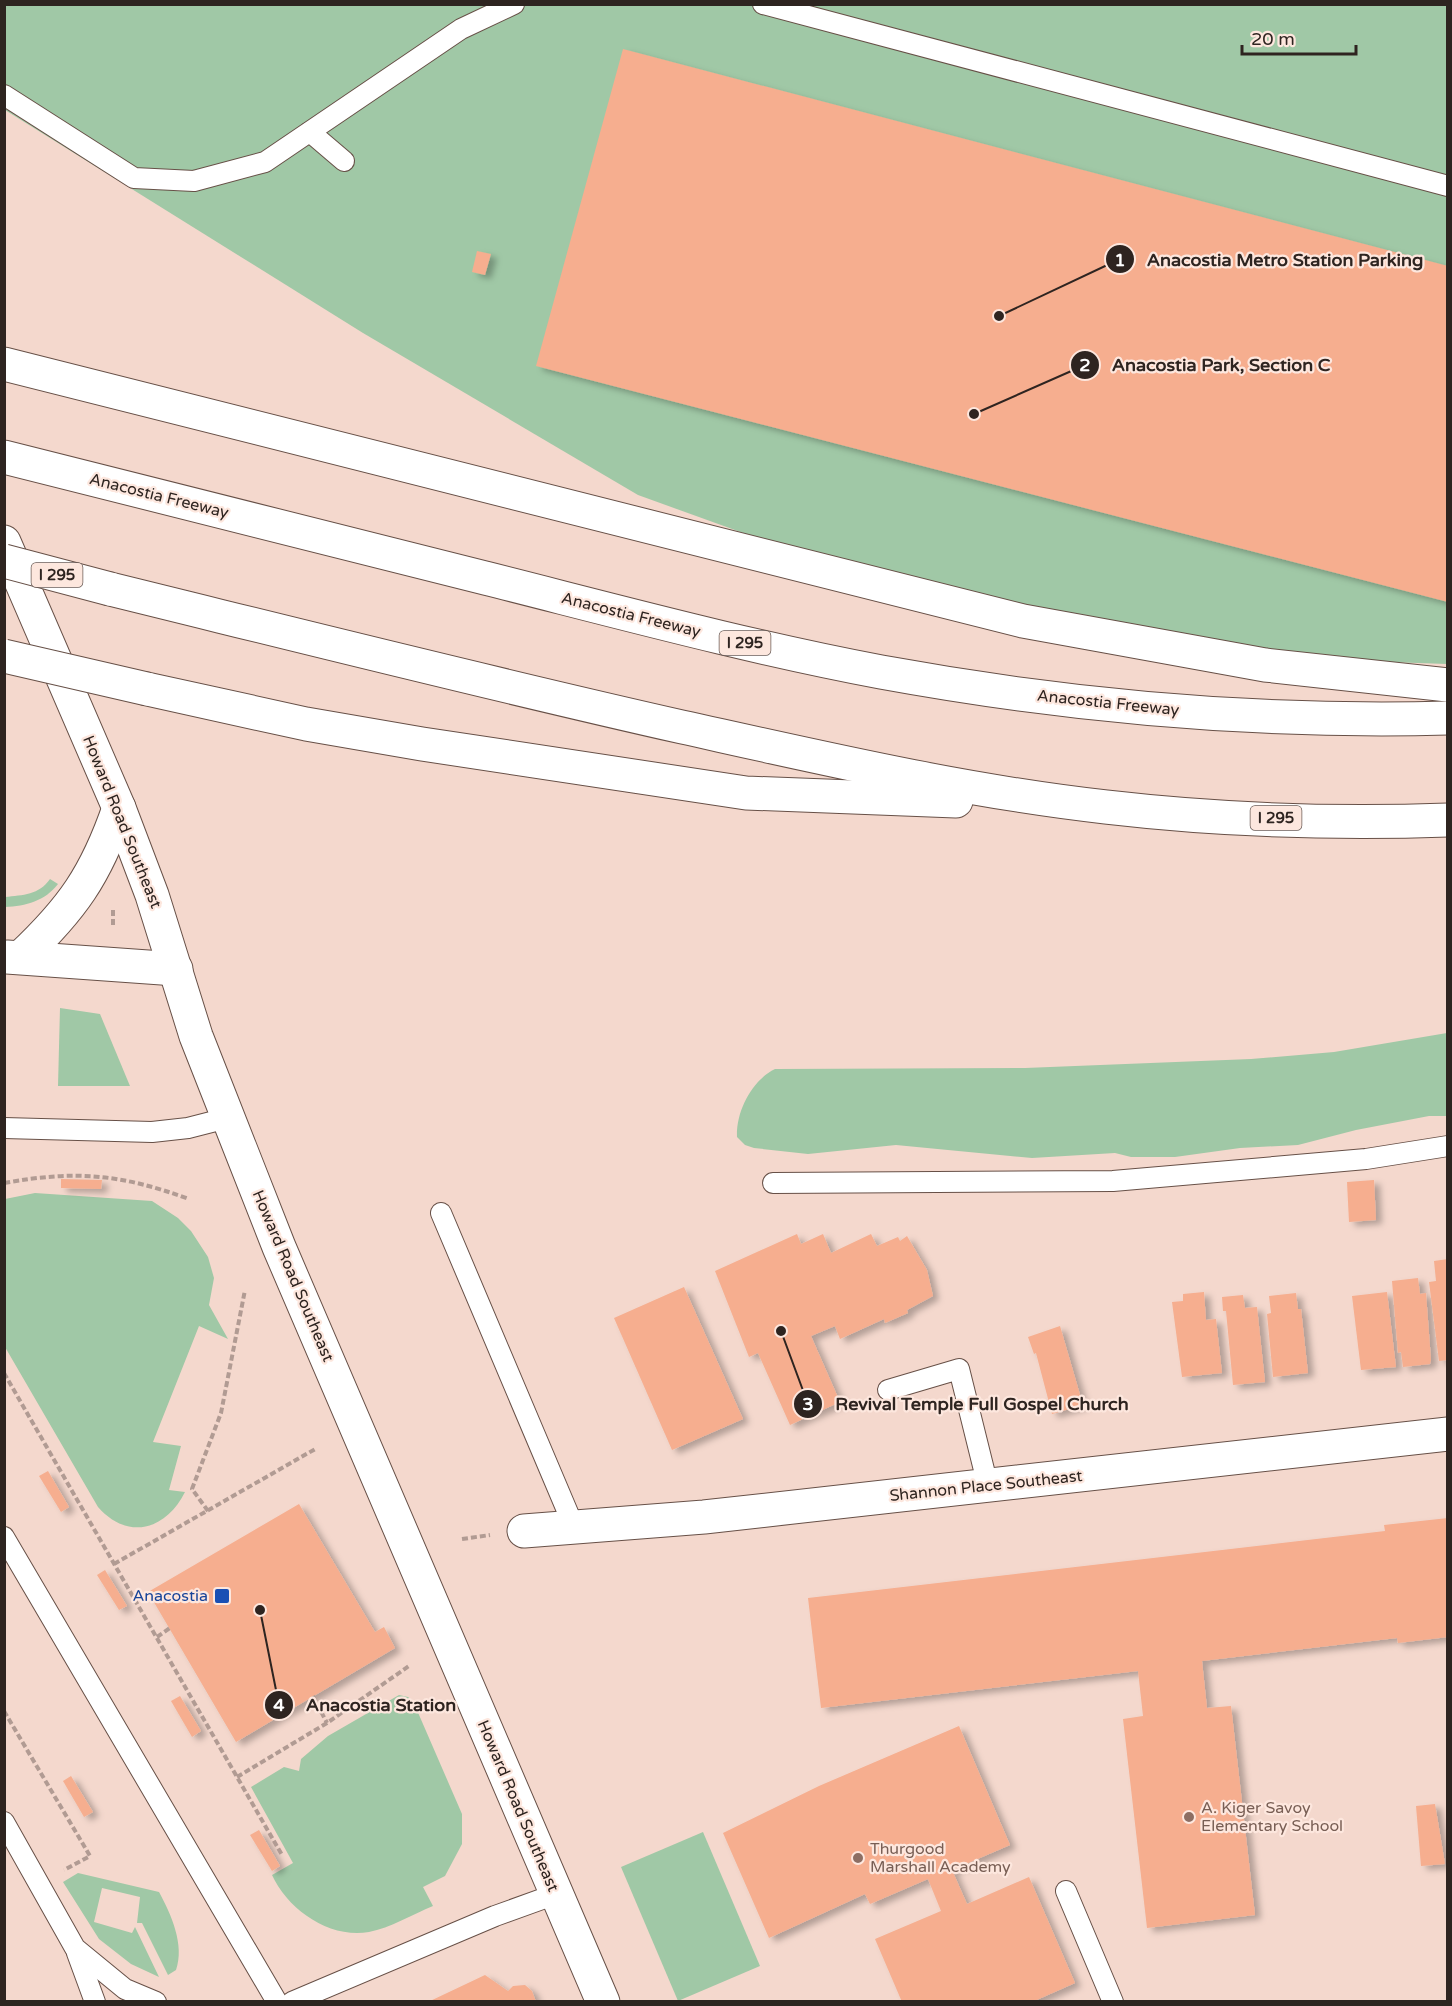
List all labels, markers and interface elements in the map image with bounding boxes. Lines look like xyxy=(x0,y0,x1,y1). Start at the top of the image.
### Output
scale bar xyxy=(1242,18,1356,56)
text: 20 m xyxy=(1251,28,1295,50)
callout: Anacostia Metro Station Parking xyxy=(1105,241,1435,277)
text: 1 xyxy=(1114,249,1126,271)
text: Anacostia Metro Station Parking xyxy=(1147,249,1423,271)
callout: Anacostia Park, Section C xyxy=(1070,347,1343,383)
text: 2 xyxy=(1079,354,1091,376)
text: Anacostia Park, Section C xyxy=(1112,354,1331,376)
street label: Anacostia Freeway xyxy=(87,469,231,523)
road number: I 295 xyxy=(32,563,82,587)
street label: Anacostia Freeway xyxy=(559,588,703,642)
road number: I 295 xyxy=(720,631,771,655)
street label: Anacostia Freeway xyxy=(1036,686,1180,720)
street label: Howard Road Southeast xyxy=(78,733,166,911)
road number: I 295 xyxy=(1250,806,1302,830)
street label: Howard Road Southeast xyxy=(248,1187,338,1365)
callout: Revival Temple Full Gospel Church xyxy=(793,1386,1140,1422)
text: 3 xyxy=(802,1393,814,1415)
text: Revival Temple Full Gospel Church xyxy=(835,1393,1129,1415)
street label: Shannon Place Southeast xyxy=(889,1466,1083,1506)
place label: Anacostia xyxy=(133,1586,208,1606)
marker: Anacostia xyxy=(213,1587,231,1605)
callout: Anacostia Station xyxy=(264,1687,469,1723)
text: 4 xyxy=(273,1694,285,1716)
text: Anacostia Station xyxy=(306,1694,456,1716)
street label: Howard Road Southeast xyxy=(473,1717,563,1895)
place label: A. Kiger Savoy Elementary School xyxy=(1201,1798,1343,1836)
marker: A. Kiger Savoy Elementary School xyxy=(1182,1810,1196,1824)
place label: Thurgood Marshall Academy xyxy=(870,1839,1011,1877)
marker: Thurgood Marshall Academy xyxy=(851,1851,865,1865)

